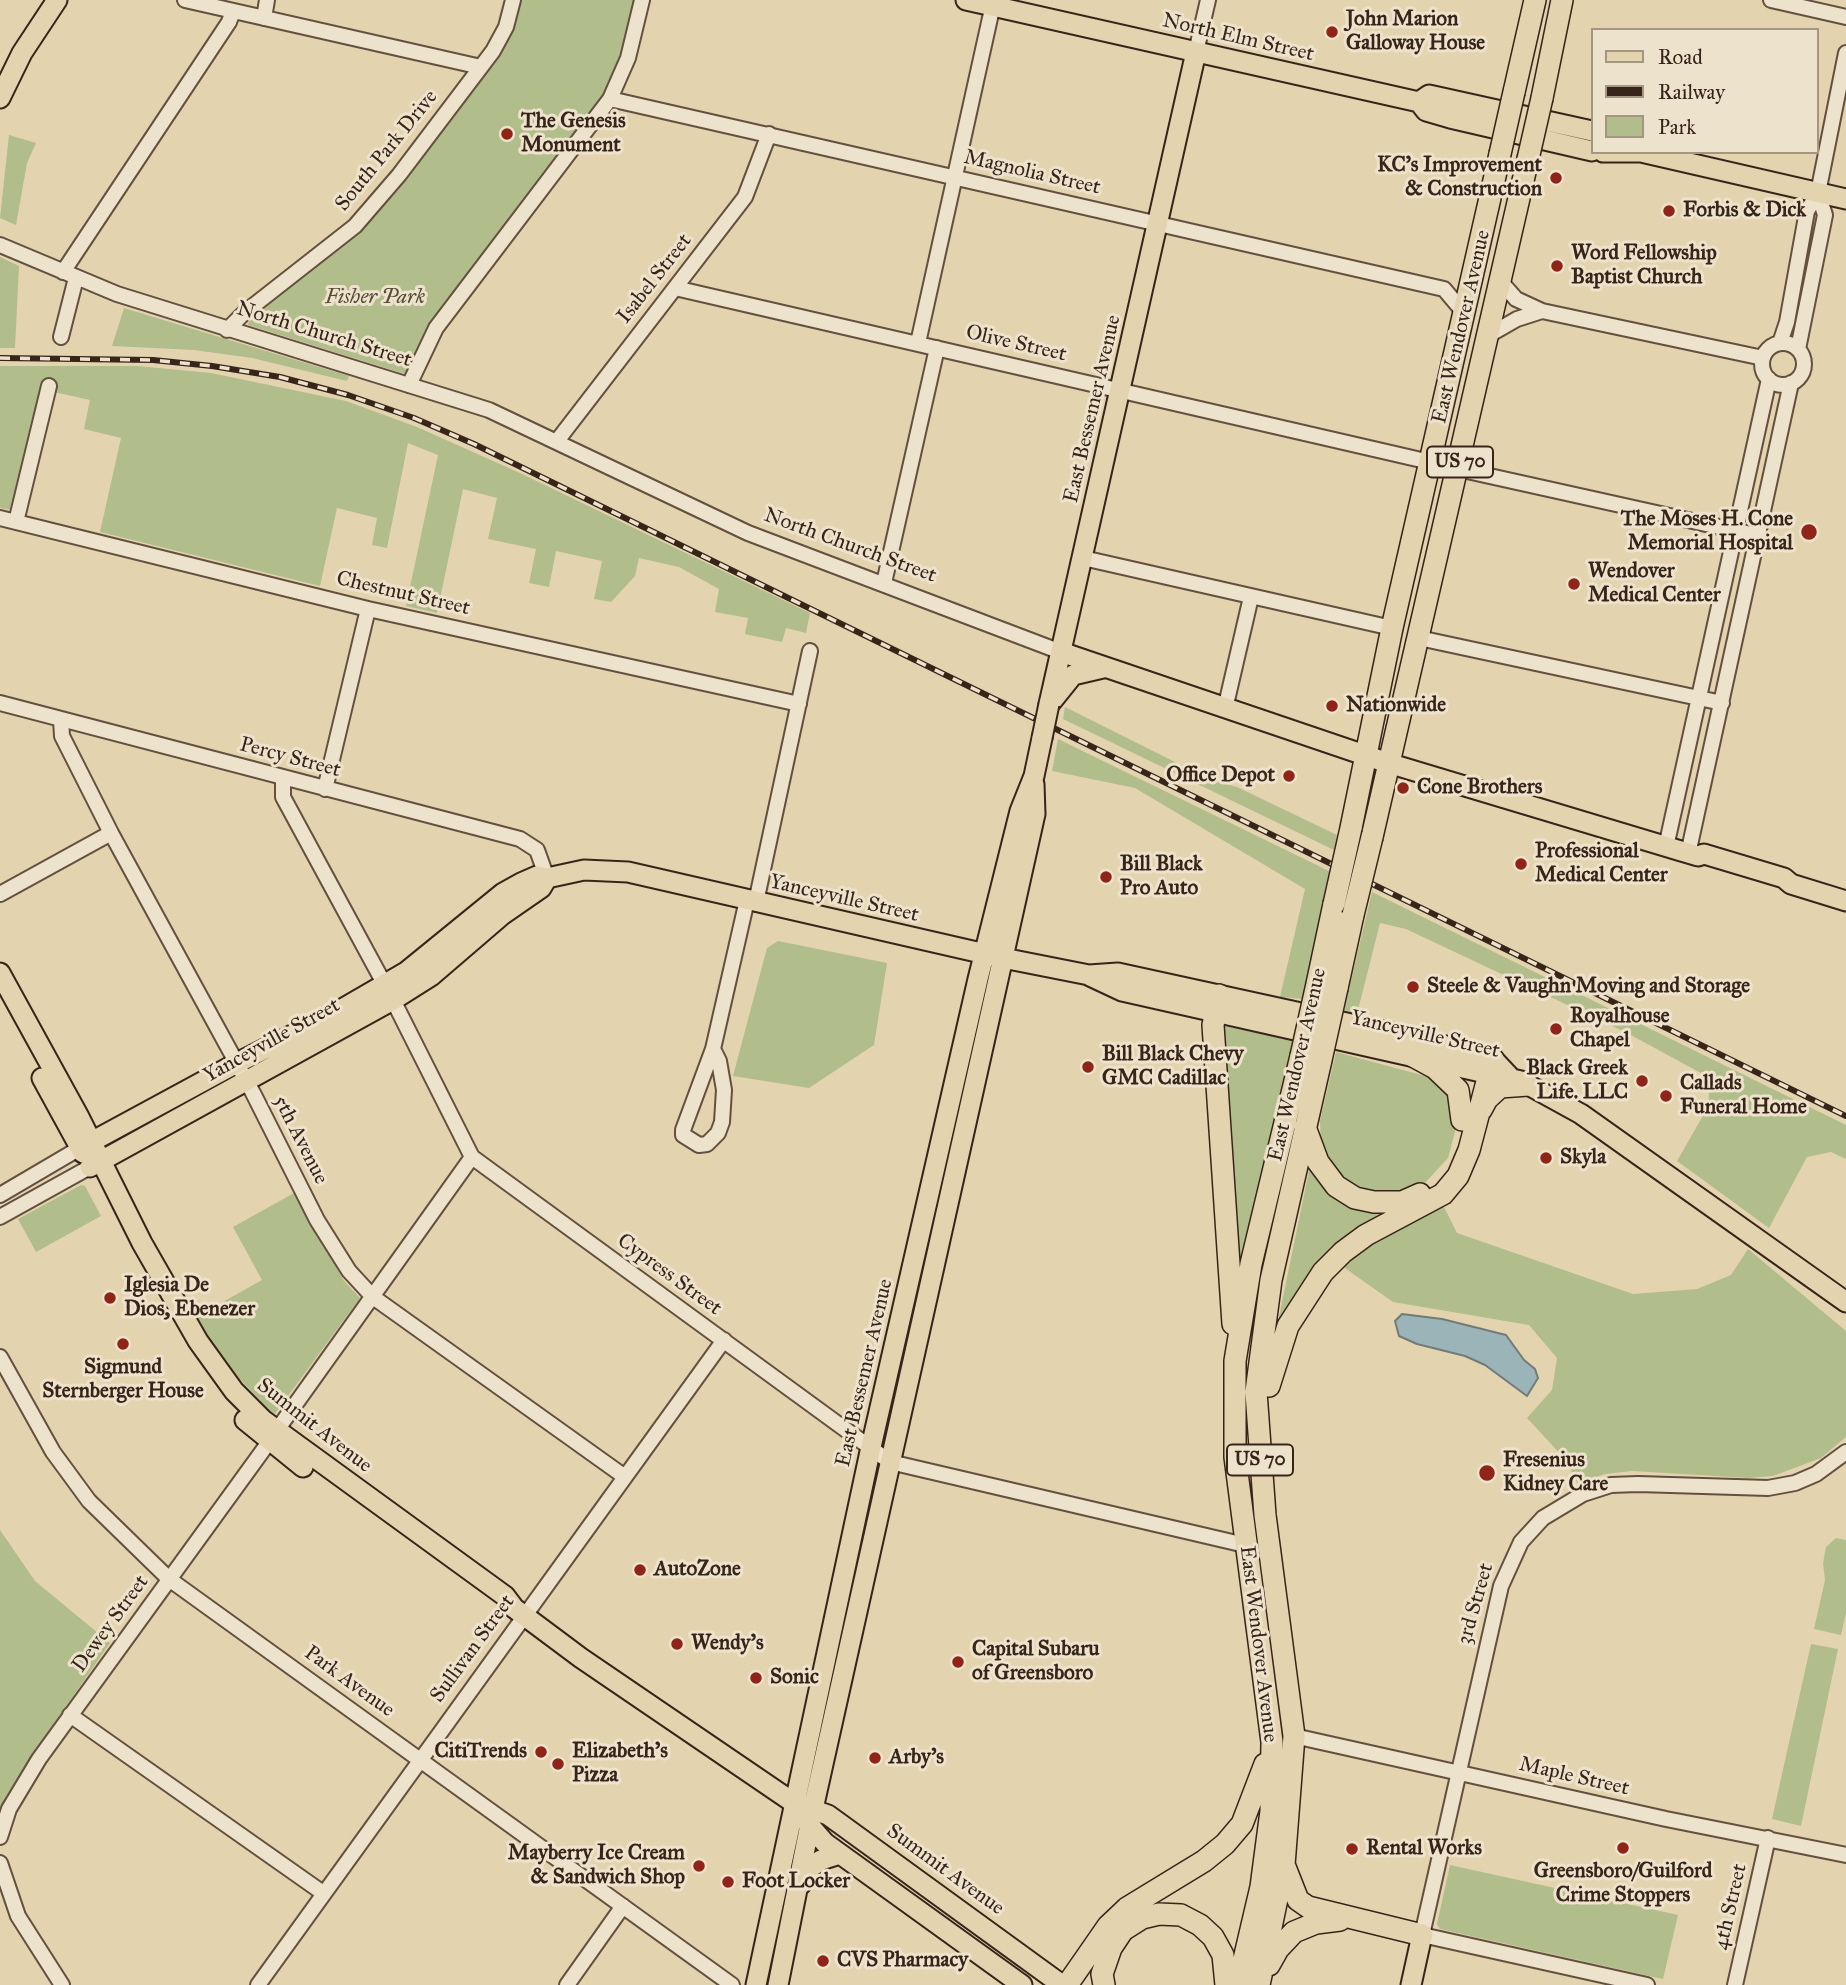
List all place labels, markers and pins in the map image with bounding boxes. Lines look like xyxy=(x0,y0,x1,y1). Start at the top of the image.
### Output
place label: John Marion Galloway House xyxy=(1346,7,1485,57)
marker: John Marion Galloway House xyxy=(1324,24,1340,40)
place label: The Genesis Monument xyxy=(521,109,626,159)
marker: The Genesis Monument xyxy=(499,126,515,142)
place label: KC's Improvement & Construction xyxy=(1377,153,1542,203)
marker: KC's Improvement & Construction xyxy=(1548,170,1564,186)
place label: Forbis & Dick xyxy=(1683,198,1806,224)
marker: Forbis & Dick xyxy=(1661,203,1677,219)
place label: Word Fellowship Baptist Church xyxy=(1571,241,1717,291)
marker: Word Fellowship Baptist Church xyxy=(1549,258,1565,274)
place label: The Moses H. Cone Memorial Hospital xyxy=(1621,507,1793,557)
marker: The Moses H. Cone Memorial Hospital xyxy=(1799,522,1819,542)
place label: Wendover Medical Center xyxy=(1588,559,1721,609)
marker: Wendover Medical Center xyxy=(1566,576,1582,592)
place label: Nationwide xyxy=(1346,693,1446,719)
marker: Nationwide xyxy=(1324,698,1340,714)
place label: Office Depot xyxy=(1166,763,1275,789)
marker: Office Depot xyxy=(1281,768,1297,784)
place label: Cone Brothers xyxy=(1417,775,1542,801)
marker: Cone Brothers xyxy=(1395,780,1411,796)
place label: Professional Medical Center xyxy=(1535,839,1668,889)
place label: Bill Black Pro Auto xyxy=(1120,852,1203,902)
marker: Professional Medical Center xyxy=(1513,856,1529,872)
marker: Bill Black Pro Auto xyxy=(1098,869,1114,885)
place label: Steele & Vaughn Moving and Storage xyxy=(1427,974,1750,1000)
marker: Steele & Vaughn Moving and Storage xyxy=(1405,979,1421,995)
place label: Royalhouse Chapel xyxy=(1570,1004,1669,1054)
marker: Royalhouse Chapel xyxy=(1548,1021,1564,1037)
place label: Bill Black Chevy GMC Cadillac xyxy=(1102,1042,1244,1092)
place label: Black Greek Life. LLC xyxy=(1526,1056,1628,1106)
marker: Bill Black Chevy GMC Cadillac xyxy=(1080,1059,1096,1075)
place label: Callads Funeral Home xyxy=(1680,1071,1807,1121)
marker: Black Greek Life. LLC xyxy=(1634,1073,1650,1089)
marker: Callads Funeral Home xyxy=(1658,1088,1674,1104)
place label: Skyla xyxy=(1560,1145,1606,1171)
marker: Skyla xyxy=(1538,1150,1554,1166)
place label: Iglesia De Dios, Ebenezer xyxy=(124,1273,255,1323)
marker: Iglesia De Dios, Ebenezer xyxy=(102,1290,118,1306)
marker: Sigmund Sternberger House xyxy=(115,1336,131,1352)
place label: Sigmund Sternberger House xyxy=(42,1355,204,1405)
place label: Fresenius Kidney Care xyxy=(1503,1448,1608,1498)
marker: Fresenius Kidney Care xyxy=(1477,1463,1497,1483)
place label: AutoZone xyxy=(654,1557,741,1583)
marker: AutoZone xyxy=(632,1562,648,1578)
place label: Wendy's xyxy=(691,1631,764,1657)
marker: Wendy's xyxy=(669,1636,685,1652)
place label: Capital Subaru of Greensboro xyxy=(972,1637,1099,1687)
marker: Capital Subaru of Greensboro xyxy=(950,1654,966,1670)
place label: Sonic xyxy=(770,1665,819,1691)
marker: Sonic xyxy=(748,1670,764,1686)
place label: CitiTrends xyxy=(434,1739,527,1765)
place label: Elizabeth's Pizza xyxy=(572,1739,668,1789)
marker: CitiTrends xyxy=(533,1744,549,1760)
place label: Arby's xyxy=(889,1745,944,1771)
marker: Arby's xyxy=(867,1750,883,1766)
marker: Elizabeth's Pizza xyxy=(550,1756,566,1772)
place label: Rental Works xyxy=(1366,1836,1482,1862)
marker: Greensboro/Guilford Crime Stoppers xyxy=(1615,1840,1631,1856)
place label: Mayberry Ice Cream & Sandwich Shop xyxy=(508,1841,685,1891)
marker: Rental Works xyxy=(1344,1841,1360,1857)
marker: Mayberry Ice Cream & Sandwich Shop xyxy=(691,1858,707,1874)
place label: Greensboro/Guilford Crime Stoppers xyxy=(1534,1859,1712,1909)
place label: Foot Locker xyxy=(742,1869,850,1895)
marker: Foot Locker xyxy=(720,1874,736,1890)
place label: CVS Pharmacy xyxy=(837,1948,968,1974)
marker: CVS Pharmacy xyxy=(815,1953,831,1969)

